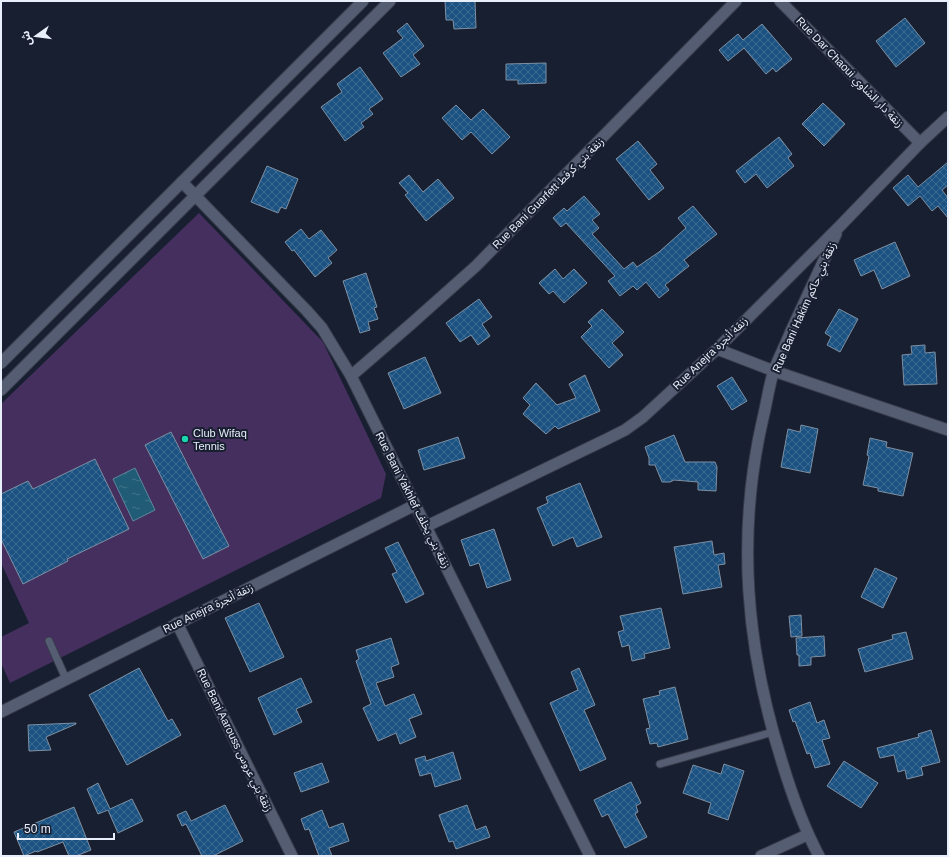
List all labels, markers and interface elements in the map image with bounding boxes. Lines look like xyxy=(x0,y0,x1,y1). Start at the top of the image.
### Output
street label: Rue Dar Chaoui زنقة دار الشاوي xyxy=(791,14,906,132)
north arrow xyxy=(16,16,56,56)
text: ش xyxy=(19,29,35,47)
street label: Rue Bani Guarfett زنقة بني كرفط xyxy=(490,135,609,254)
street label: Rue Bani Hakim زنقة بني حاكم xyxy=(770,240,841,375)
street label: Rue Anejra زنقة أنجرة xyxy=(670,314,750,392)
place label: Club Wifaq Tennis xyxy=(193,427,247,452)
street label: Rue Bani Yakhlef زنقة بني يخلف xyxy=(370,430,453,572)
marker: Club Wifaq Tennis xyxy=(180,434,190,444)
street label: Rue Anejra زنقة أنجرة xyxy=(161,581,256,636)
street label: Rue Bani Aarouss زنقة بني عروس xyxy=(192,667,275,815)
scale bar xyxy=(18,815,114,841)
text: 50 m xyxy=(24,822,51,836)

